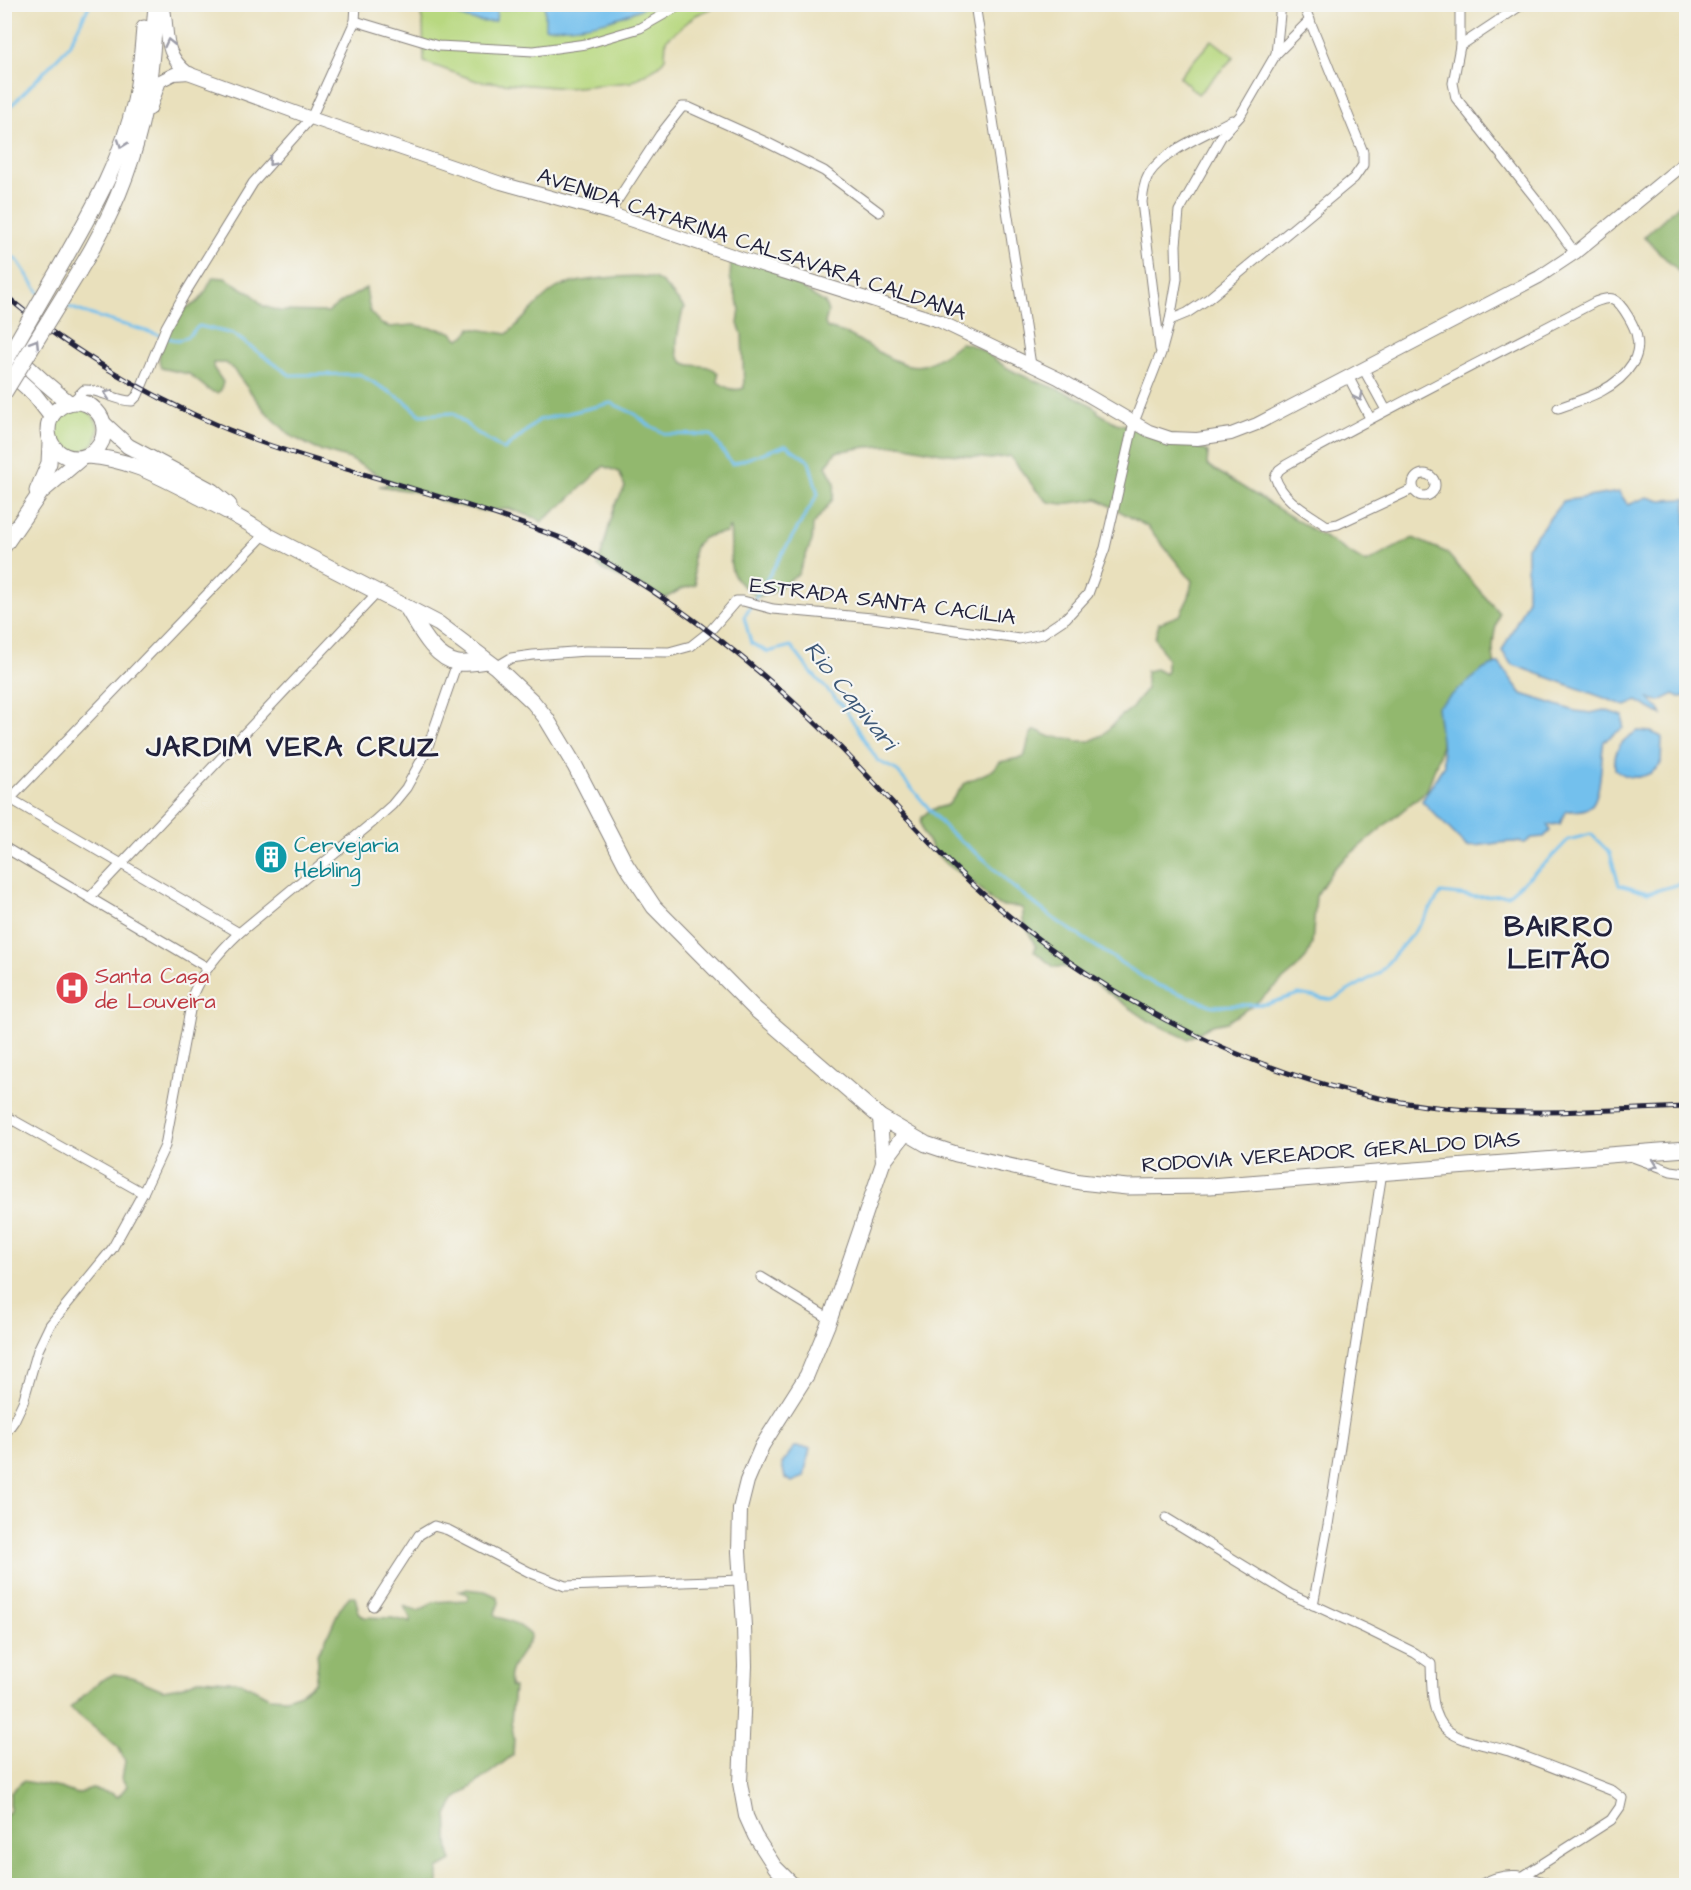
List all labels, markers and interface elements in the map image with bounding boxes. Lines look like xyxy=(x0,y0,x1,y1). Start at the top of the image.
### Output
one-way arrow xyxy=(163,38,176,48)
one-way arrow xyxy=(117,138,129,149)
one-way arrow xyxy=(268,155,279,165)
street label: AVENIDA CATARINA CALSAVARA CALDANA xyxy=(533,160,970,329)
one-way arrow xyxy=(28,339,40,349)
one-way arrow xyxy=(103,389,114,402)
one-way arrow xyxy=(1352,391,1363,401)
street label: ESTRADA SANTA CACÍLIA xyxy=(748,570,1018,633)
water label: Rio Capivari xyxy=(796,634,907,760)
district label: JARDIM VERA CRUZ xyxy=(145,728,440,767)
place label: Cervejaria Hebling xyxy=(294,830,399,887)
building icon: Cervejaria Hebling xyxy=(253,839,289,875)
district label: BAIRRO LEITÃO xyxy=(1504,908,1614,979)
place label: Santa Casa de Louveira xyxy=(95,961,216,1017)
hospital icon: Santa Casa de Louveira xyxy=(54,970,90,1006)
street label: RODOVIA VEREADOR GERALDO DIAS xyxy=(1141,1124,1521,1181)
one-way arrow xyxy=(1648,1157,1659,1170)

